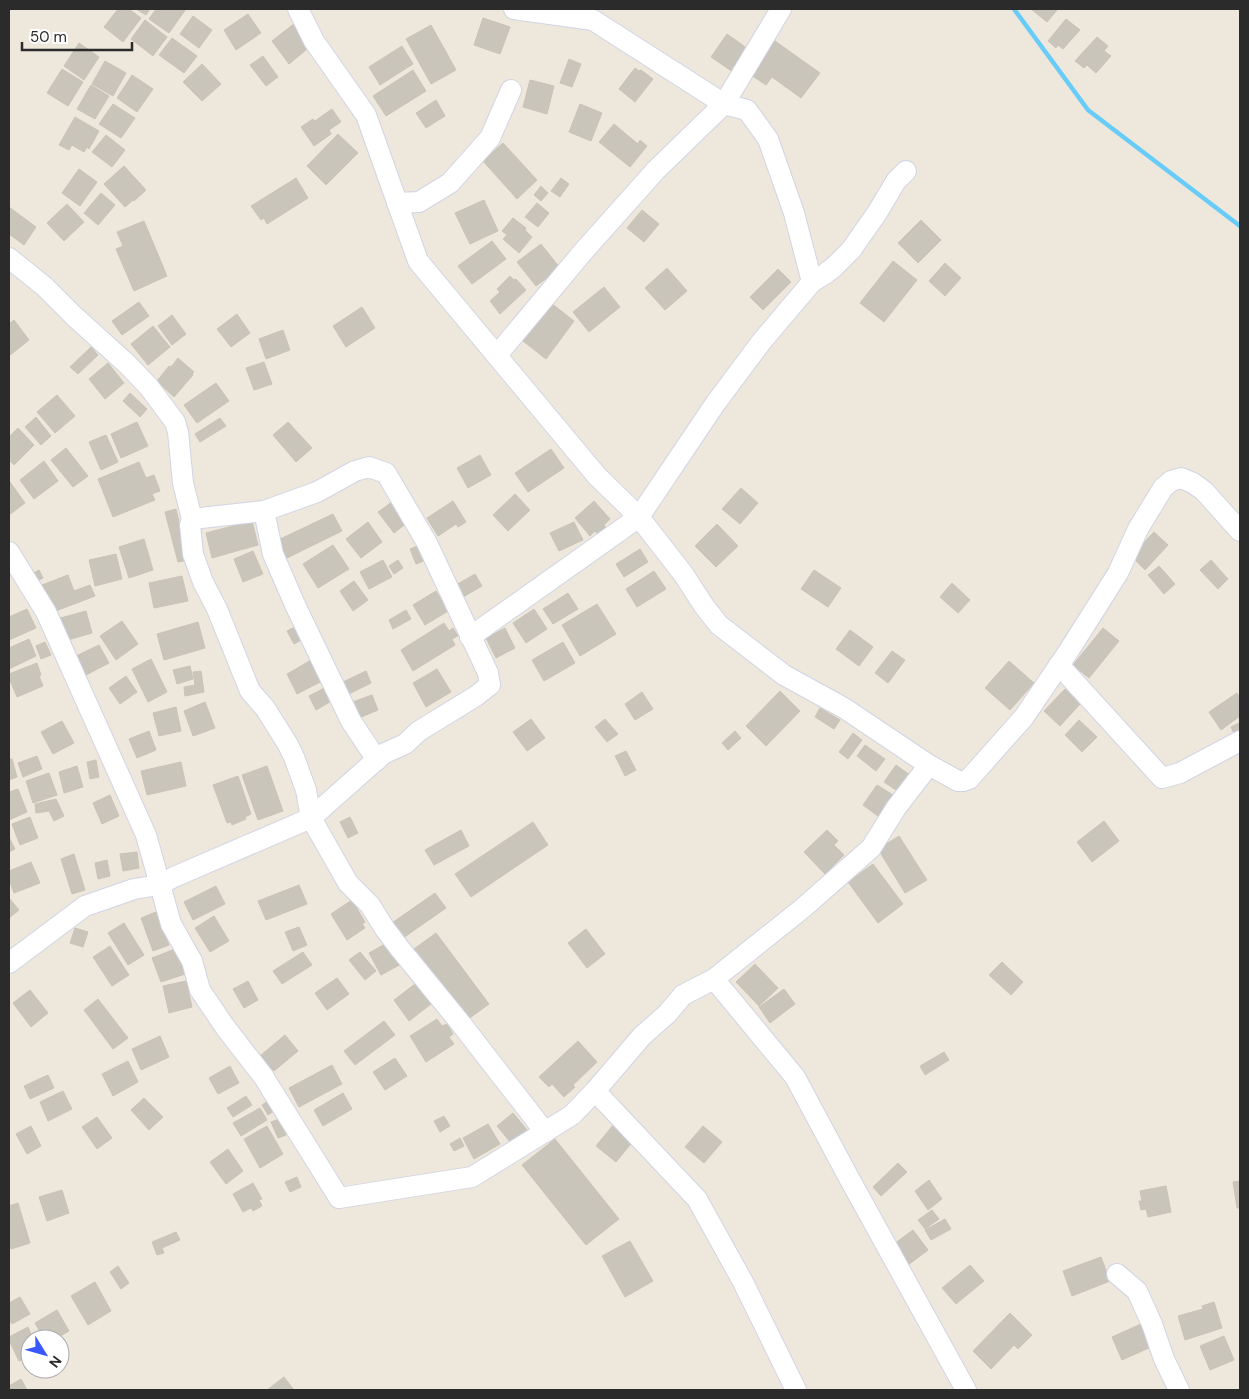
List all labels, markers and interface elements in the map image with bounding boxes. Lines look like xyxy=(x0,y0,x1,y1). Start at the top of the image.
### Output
scale bar xyxy=(22,20,132,52)
text: 50 m xyxy=(30,27,67,47)
north arrow xyxy=(20,1329,70,1379)
text: N xyxy=(45,1352,66,1371)

